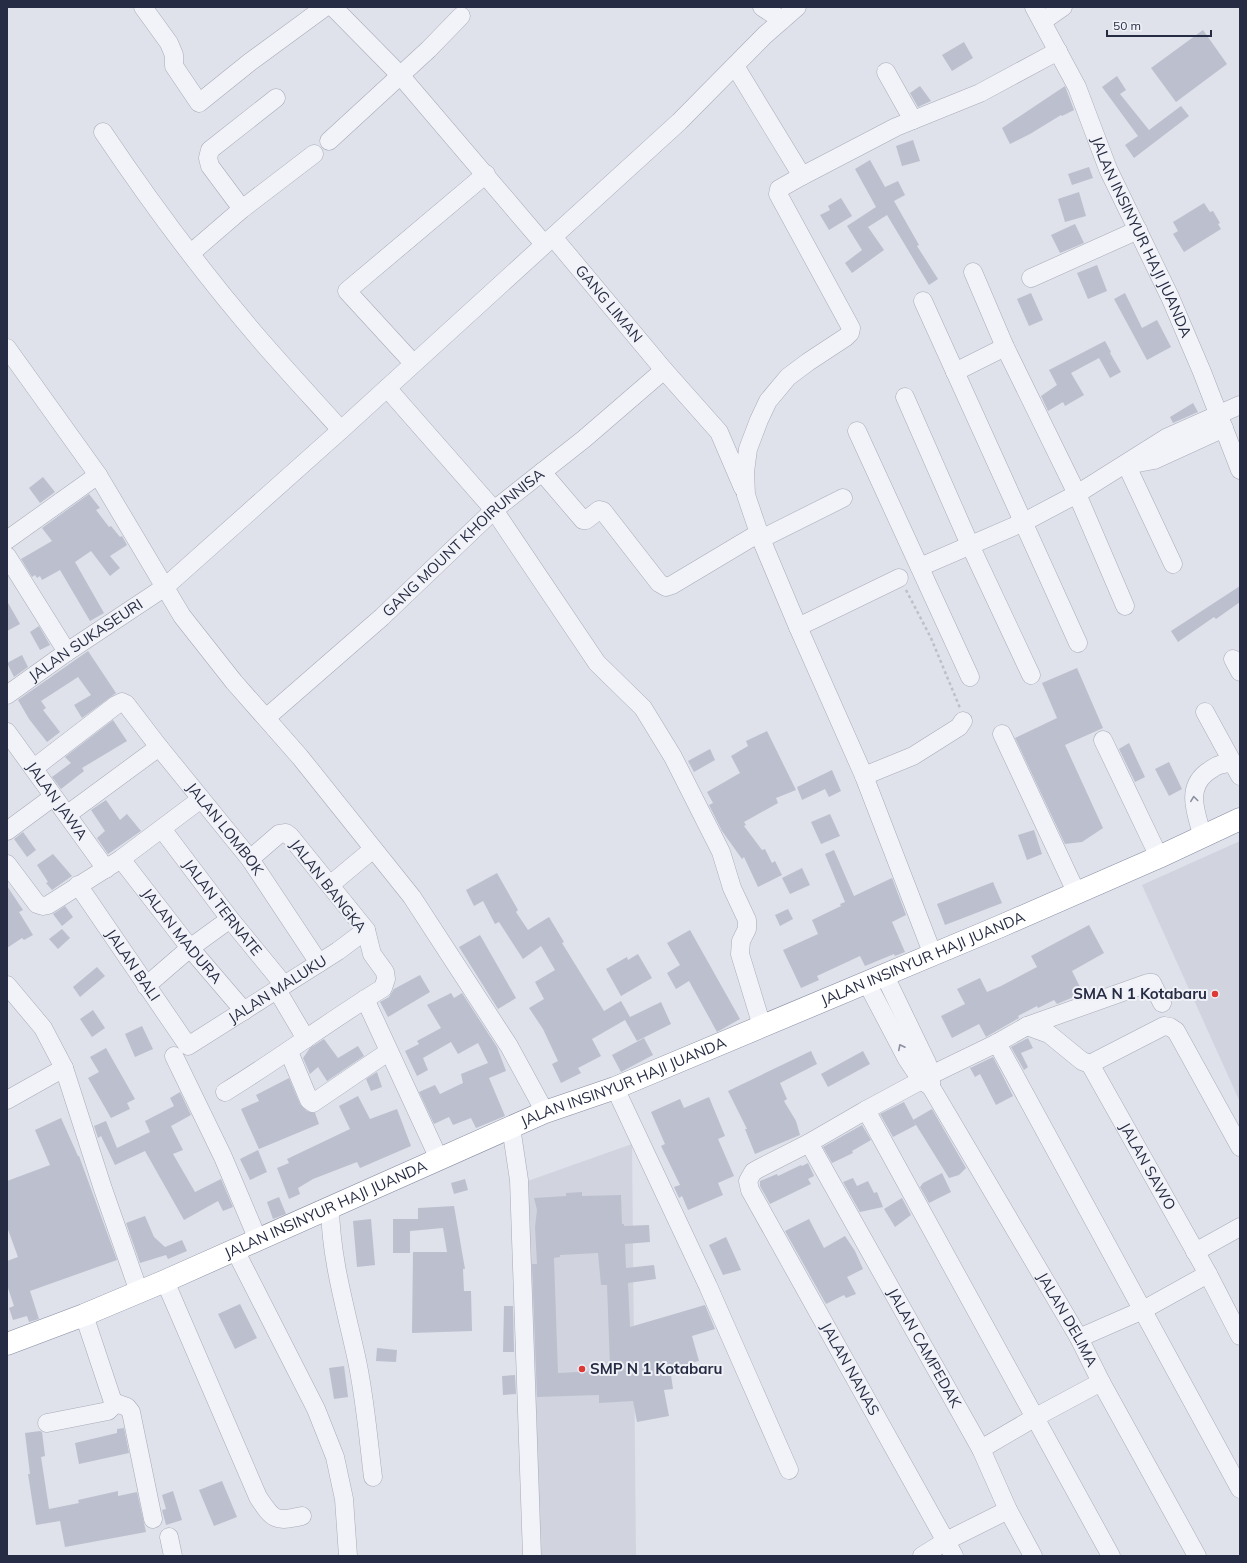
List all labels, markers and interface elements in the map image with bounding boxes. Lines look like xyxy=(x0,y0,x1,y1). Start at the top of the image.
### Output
scale bar xyxy=(1107,12,1211,38)
text: 50 m xyxy=(1113,18,1141,33)
street label: JALAN INSINYUR HAJI JUANDA xyxy=(1087,133,1196,340)
street label: GANG LIMAN xyxy=(571,261,647,346)
street label: GANG MOUNT KHOIRUNNISA xyxy=(378,464,548,621)
street label: JALAN SUKASEURI xyxy=(25,594,146,685)
street label: JALAN JAWA xyxy=(23,758,92,843)
street label: JALAN LOMBOK xyxy=(183,778,268,879)
one-way arrow xyxy=(1190,796,1199,803)
street label: JALAN BANGKA xyxy=(286,835,371,936)
street label: JALAN TERNATE xyxy=(179,855,266,960)
street label: JALAN MADURA xyxy=(138,884,226,987)
street label: JALAN INSINYUR HAJI JUANDA xyxy=(818,907,1028,1010)
street label: JALAN BALI xyxy=(102,925,164,1005)
street label: JALAN MALUKU xyxy=(224,951,330,1027)
place label: SMA N 1 Kotabaru xyxy=(1073,984,1207,1003)
marker: SMA N 1 Kotabaru xyxy=(1210,989,1220,999)
street label: JALAN INSINYUR HAJI JUANDA xyxy=(517,1032,729,1131)
one-way arrow xyxy=(898,1044,906,1051)
street label: JALAN SAWO xyxy=(1116,1119,1180,1213)
street label: JALAN INSINYUR HAJI JUANDA xyxy=(221,1156,430,1262)
street label: JALAN DELIMA xyxy=(1033,1269,1102,1370)
street label: JALAN CAMPEDAK xyxy=(883,1285,966,1411)
street label: JALAN NANAS xyxy=(817,1319,884,1419)
place label: SMP N 1 Kotabaru xyxy=(590,1359,722,1378)
marker: SMP N 1 Kotabaru xyxy=(577,1364,587,1374)

